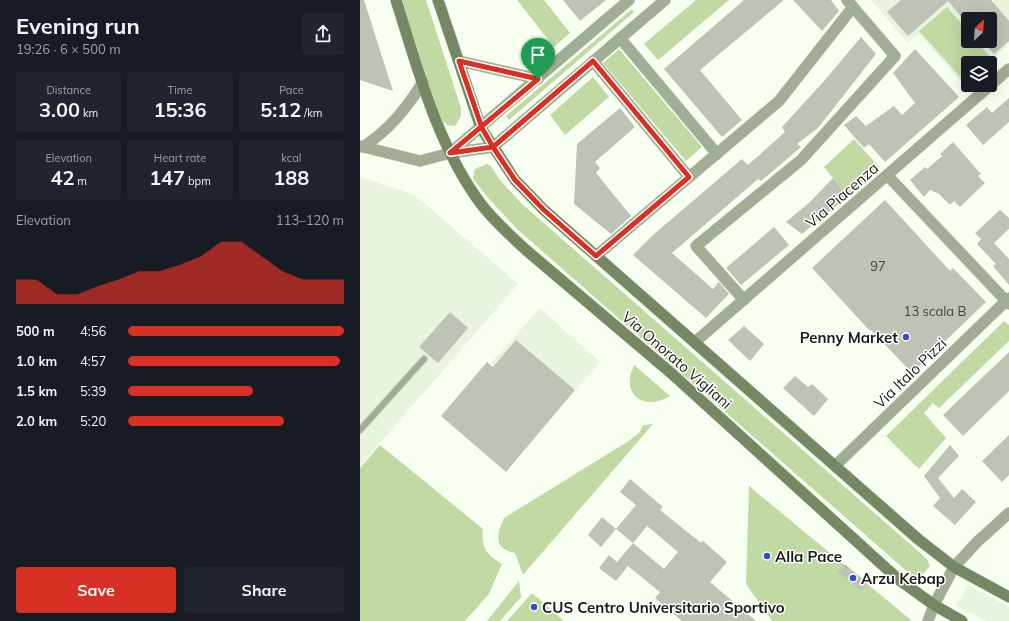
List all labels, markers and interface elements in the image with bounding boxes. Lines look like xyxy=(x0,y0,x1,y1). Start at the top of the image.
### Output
text: Evening run xyxy=(16,12,140,40)
north arrow xyxy=(961,12,997,48)
map controls xyxy=(961,12,997,92)
button: share xyxy=(302,13,344,55)
pin xyxy=(521,38,555,79)
text: 19:26 · 6 × 500 m xyxy=(16,41,121,57)
icon: arrive xyxy=(527,44,549,66)
button: layers xyxy=(961,56,997,92)
text: Distance xyxy=(46,83,91,97)
text: Time xyxy=(168,83,192,97)
text: Pace xyxy=(279,83,304,97)
text: 3.00 xyxy=(39,97,80,122)
text: 15:36 xyxy=(154,97,206,122)
text: 5:12 xyxy=(260,97,301,122)
text: km xyxy=(80,106,98,120)
text: /km xyxy=(301,106,322,120)
text: Elevation xyxy=(45,151,92,165)
text: Heart rate xyxy=(154,151,206,165)
text: kcal xyxy=(281,151,301,165)
street label: Via Piacenza xyxy=(802,158,882,232)
text: 42 xyxy=(50,165,74,190)
text: 147 xyxy=(149,165,185,190)
text: 188 xyxy=(273,165,309,190)
text: m xyxy=(74,174,87,188)
text: bpm xyxy=(185,174,211,188)
text: Elevation xyxy=(16,212,71,228)
text: 113–120 m xyxy=(276,212,344,228)
house number: 97 xyxy=(870,258,886,274)
house number: 13 scala B xyxy=(904,303,967,319)
street label: Via Onorato Vigliani xyxy=(618,307,736,413)
text: 500 m xyxy=(16,323,55,339)
text: 4:56 xyxy=(80,323,106,339)
place label: Penny Market xyxy=(800,328,898,347)
marker: Penny Market xyxy=(901,332,911,342)
street label: Via Italo Pizzi xyxy=(870,334,950,412)
text: 1.0 km xyxy=(16,353,57,369)
text: 4:57 xyxy=(80,353,106,369)
text: 1.5 km xyxy=(16,383,57,399)
text: 5:39 xyxy=(80,383,106,399)
text: 2.0 km xyxy=(16,413,57,429)
text: 5:20 xyxy=(80,413,106,429)
place label: Alla Pace xyxy=(775,547,842,566)
marker: Alla Pace xyxy=(762,551,772,561)
button: Save xyxy=(16,567,176,613)
button: Share xyxy=(184,567,344,613)
place label: Arzu Kebap xyxy=(861,569,945,588)
marker: Arzu Kebap xyxy=(848,573,858,583)
place label: CUS Centro Universitario Sportivo xyxy=(542,598,785,617)
marker: CUS Centro Universitario Sportivo xyxy=(529,602,539,612)

